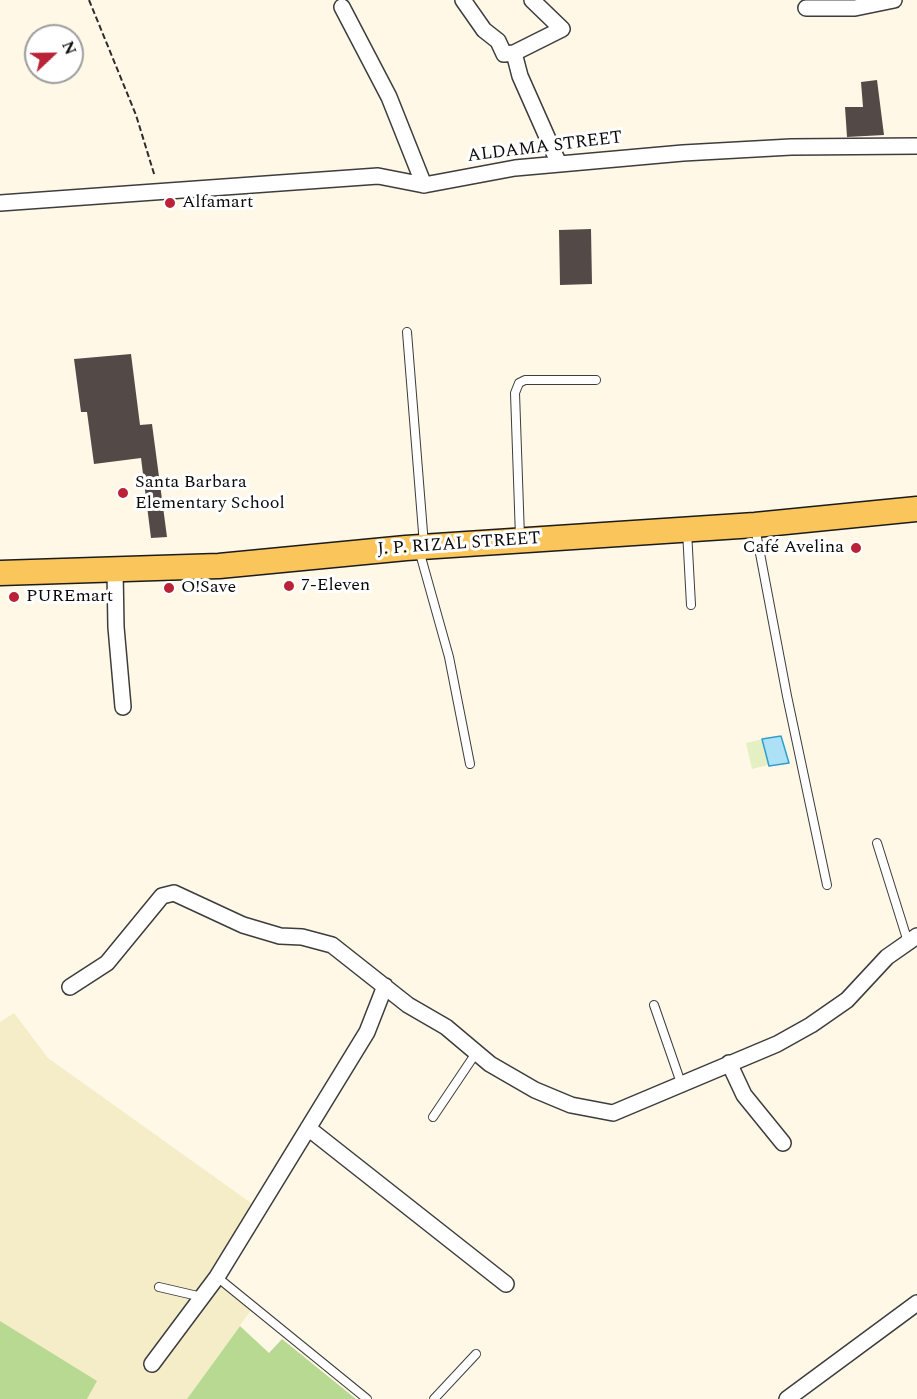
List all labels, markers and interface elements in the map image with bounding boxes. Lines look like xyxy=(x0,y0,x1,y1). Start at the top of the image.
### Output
north arrow xyxy=(24,24,84,84)
text: N xyxy=(55,37,82,59)
street label: ALDAMA STREET xyxy=(466,128,624,168)
place label: Alfamart xyxy=(182,192,253,214)
marker: Alfamart xyxy=(163,196,177,210)
place label: Santa Barbara Elementary School xyxy=(135,472,285,514)
marker: Santa Barbara Elementary School xyxy=(116,486,130,500)
street label: J. P. RIZAL STREET xyxy=(377,529,541,561)
place label: Café Avelina xyxy=(743,537,844,559)
marker: Café Avelina xyxy=(849,541,863,555)
place label: 7-Eleven xyxy=(301,575,370,597)
place label: O!Save xyxy=(181,577,236,599)
marker: 7-Eleven xyxy=(282,579,296,593)
marker: O!Save xyxy=(162,581,176,595)
place label: PUREmart xyxy=(26,586,113,608)
marker: PUREmart xyxy=(7,590,21,604)

